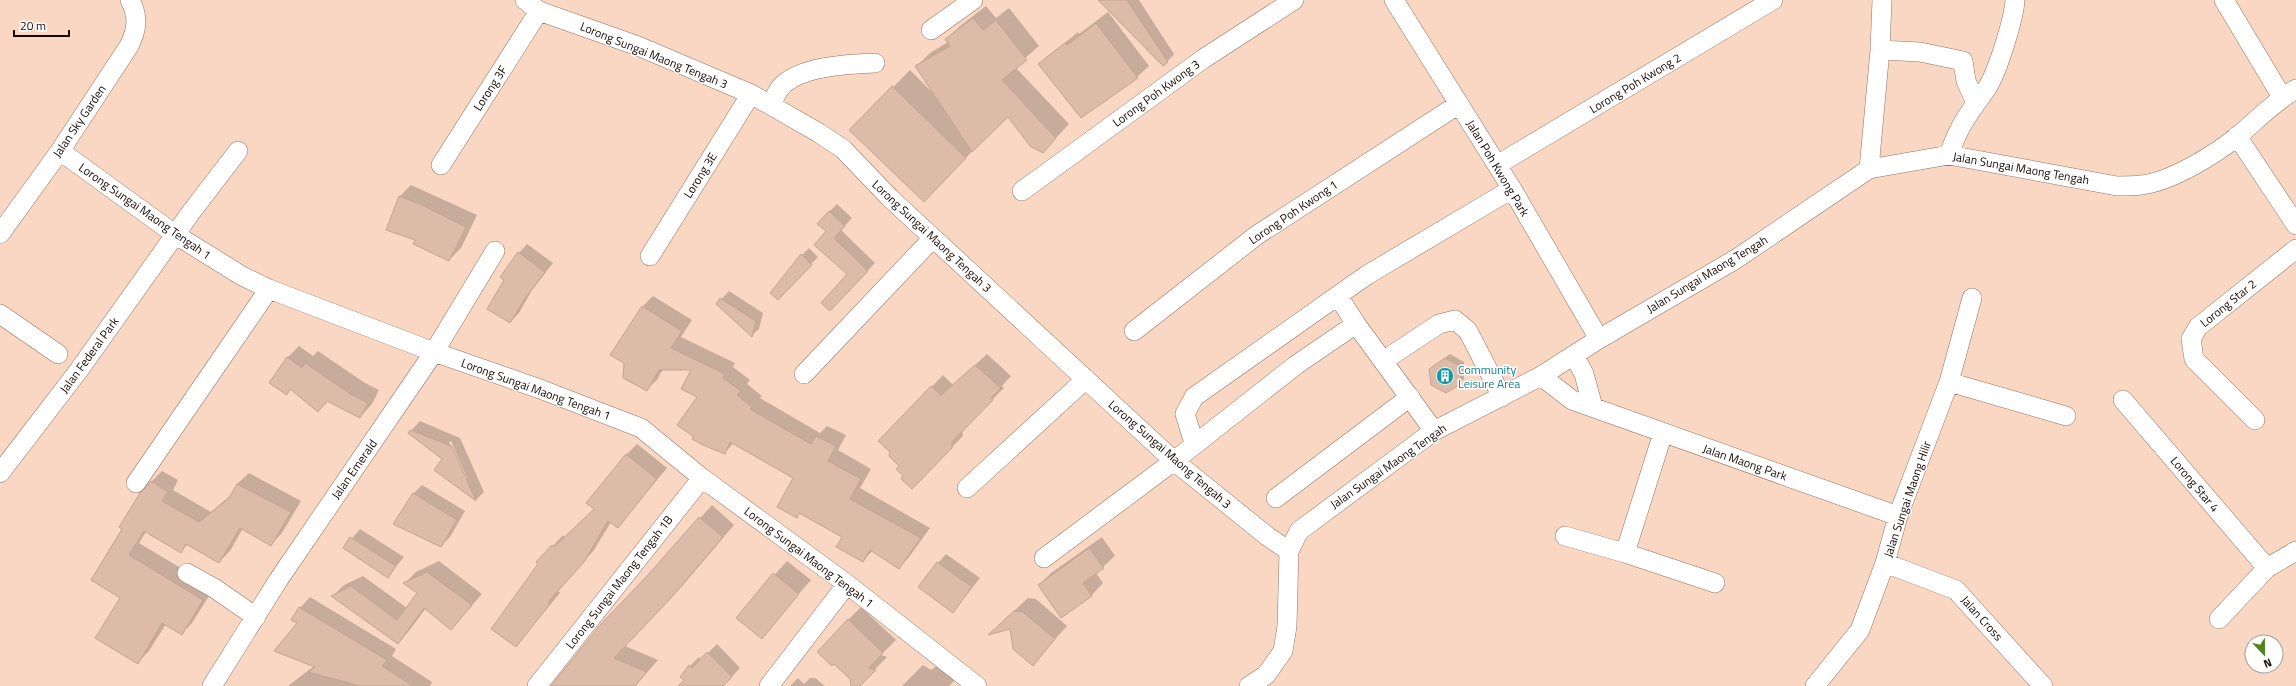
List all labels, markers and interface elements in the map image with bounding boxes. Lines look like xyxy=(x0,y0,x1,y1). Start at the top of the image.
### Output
scale bar xyxy=(14,12,69,38)
text: 20 m xyxy=(20,16,46,35)
street label: Lorong Sungai Maong Tengah 3 xyxy=(577,17,731,93)
street label: Lorong Poh Kwong 2 xyxy=(1586,48,1684,118)
street label: Lorong Poh Kwong 3 xyxy=(1108,55,1204,131)
street label: Lorong 3F xyxy=(468,62,512,114)
street label: Jalan Sky Garden xyxy=(48,81,110,161)
street label: Jalan Poh Kwong Park xyxy=(1462,116,1535,220)
street label: Jalan Sungai Maong Tengah xyxy=(1951,147,2091,189)
street label: Lorong 3E xyxy=(678,148,722,202)
street label: Lorong Sungai Maong Tengah 1 xyxy=(75,158,215,264)
street label: Lorong Sungai Maong Tengah 3 xyxy=(868,175,996,297)
street label: Lorong Poh Kwong 1 xyxy=(1245,175,1341,249)
street label: Jalan Sungai Maong Tengah xyxy=(1643,230,1771,318)
street label: Lorong Star 2 xyxy=(2196,274,2260,332)
street label: Jalan Federal Park xyxy=(55,313,123,397)
street label: Lorong Sungai Maong Tengah 1 xyxy=(459,353,613,425)
place label: Community Leisure Area xyxy=(1458,360,1520,393)
building icon: Community Leisure Area xyxy=(1435,366,1455,386)
street label: Lorong Sungai Maong Tengah 3 xyxy=(1104,395,1236,513)
street label: Jalan Sungai Maong Tengah xyxy=(1326,419,1450,513)
street label: Jalan Emerald xyxy=(326,435,382,503)
street label: Jalan Sungai Maong Hilir xyxy=(1878,438,1936,560)
street label: Jalan Maong Park xyxy=(1700,439,1790,485)
street label: Lorong Star 4 xyxy=(2166,452,2224,516)
street label: Lorong Sungai Maong Tengah 1 xyxy=(740,502,878,612)
street label: Lorong Sungai Maong Tengah 1B xyxy=(561,511,677,653)
street label: Jalan Cross xyxy=(1956,591,2008,645)
north arrow xyxy=(2244,634,2284,674)
text: N xyxy=(2261,654,2274,672)

